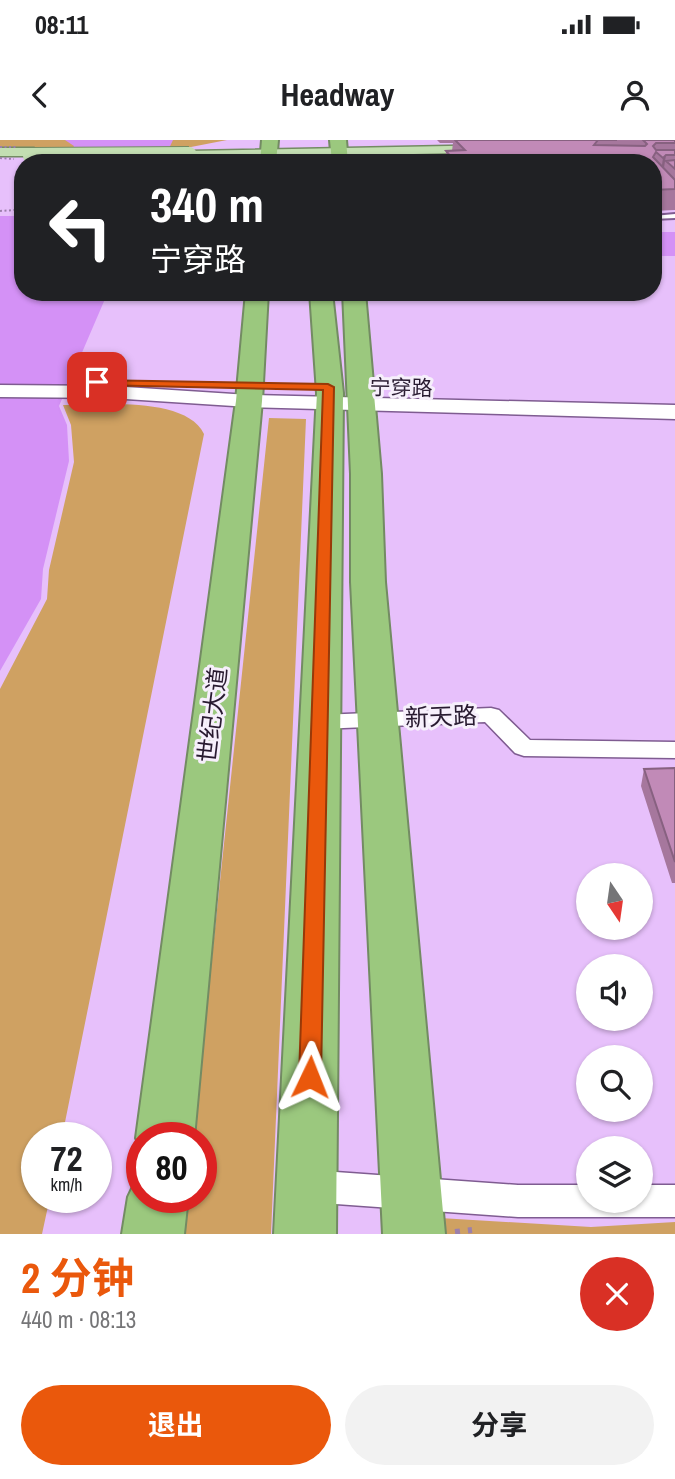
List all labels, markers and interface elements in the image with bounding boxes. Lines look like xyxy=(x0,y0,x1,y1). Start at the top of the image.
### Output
text: 08:11 xyxy=(35,7,88,42)
text: Headway xyxy=(281,73,394,116)
icon: back xyxy=(21,76,59,114)
icon: person xyxy=(616,76,654,114)
text: 340 m xyxy=(150,171,264,237)
icon: left xyxy=(35,182,126,273)
text: 宁穿路 xyxy=(150,238,246,281)
pin xyxy=(67,352,127,412)
icon: arrive xyxy=(78,363,116,401)
street label: 宁穿路 xyxy=(369,372,433,403)
street label: 世纪大道 xyxy=(190,665,234,764)
street label: 新天路 xyxy=(404,699,478,733)
north arrow xyxy=(576,863,653,940)
map controls xyxy=(576,863,653,1213)
button: sound xyxy=(576,954,653,1031)
position arrow xyxy=(273,1040,347,1114)
button: search xyxy=(576,1045,653,1122)
speed limit sign: 80 xyxy=(126,1122,217,1213)
text: 72 xyxy=(51,1135,82,1182)
button: layers xyxy=(576,1136,653,1213)
text: km/h xyxy=(51,1172,83,1197)
text: 2 分钟 xyxy=(21,1250,134,1306)
button: close xyxy=(580,1257,654,1331)
text: 440 m · 08:13 xyxy=(21,1304,136,1335)
button: 退出 xyxy=(21,1385,331,1465)
button: 分享 xyxy=(345,1385,654,1465)

